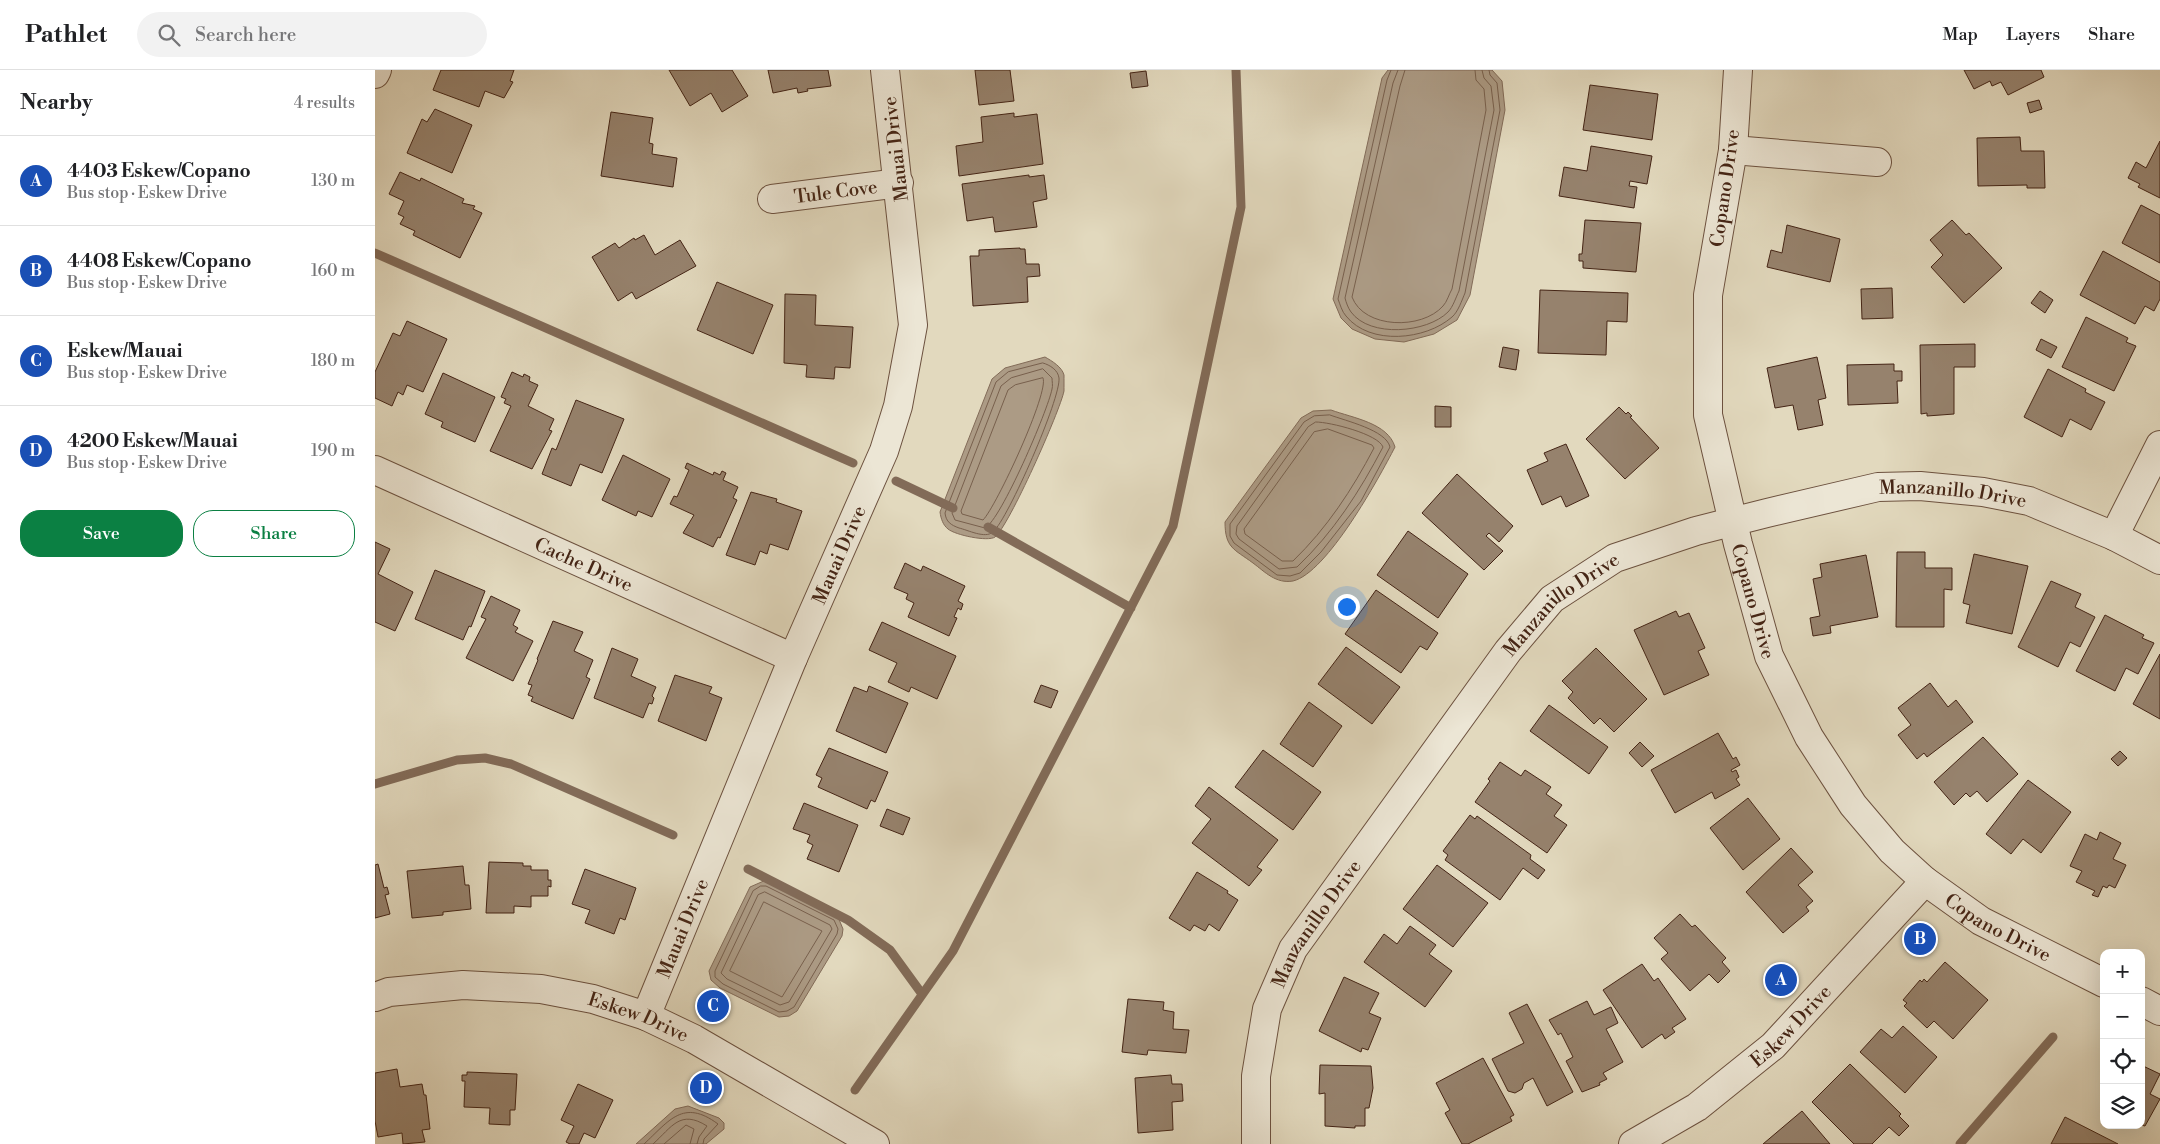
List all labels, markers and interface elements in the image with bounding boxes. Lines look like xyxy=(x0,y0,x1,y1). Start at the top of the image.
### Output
search box xyxy=(137,12,487,57)
text: Pathlet xyxy=(25,20,107,50)
icon: search xyxy=(155,21,183,49)
text: Search here xyxy=(195,23,296,47)
text: Map xyxy=(1943,23,1978,46)
text: Layers xyxy=(2006,23,2060,46)
text: Share xyxy=(2088,23,2135,46)
text: Nearby xyxy=(20,90,93,116)
text: 4 results xyxy=(294,93,355,113)
street label: Mauai Drive xyxy=(878,95,914,203)
street label: Copano Drive xyxy=(1705,128,1745,249)
text: 4403 Eskew/Copano xyxy=(67,159,251,183)
text: A xyxy=(30,171,42,191)
text: 130 m xyxy=(311,171,355,191)
street label: Tule Cove xyxy=(792,175,879,209)
text: Bus stop · Eskew Drive xyxy=(67,183,227,203)
text: 4408 Eskew/Copano xyxy=(67,249,251,273)
text: B xyxy=(30,261,42,281)
text: 160 m xyxy=(311,261,355,281)
text: Bus stop · Eskew Drive xyxy=(67,273,227,293)
text: Eskew/Mauai xyxy=(67,339,183,363)
text: C xyxy=(30,351,42,371)
text: 180 m xyxy=(311,351,355,371)
text: Bus stop · Eskew Drive xyxy=(67,363,227,383)
text: 4200 Eskew/Mauai xyxy=(67,429,238,453)
text: D xyxy=(30,441,42,461)
text: 190 m xyxy=(311,441,355,461)
text: Bus stop · Eskew Drive xyxy=(67,453,227,473)
street label: Manzanillo Drive xyxy=(1879,475,2029,513)
street label: Mauai Drive xyxy=(807,502,872,608)
button: Save xyxy=(20,510,183,557)
button: Share xyxy=(193,510,355,557)
street label: Cache Drive xyxy=(530,532,636,597)
street label: Copano Drive xyxy=(1725,541,1780,662)
street label: Manzanillo Drive xyxy=(1498,548,1624,662)
your location xyxy=(1334,594,1360,620)
street label: Manzanillo Drive xyxy=(1267,855,1367,991)
street label: Mauai Drive xyxy=(652,875,714,982)
street label: Copano Drive xyxy=(1940,888,2055,967)
pin: B xyxy=(1904,920,1936,958)
map controls xyxy=(2100,949,2145,1129)
button: + xyxy=(2100,949,2145,994)
pin: A xyxy=(1765,961,1797,999)
street label: Eskew Drive xyxy=(1745,980,1837,1073)
street label: Eskew Drive xyxy=(585,987,692,1048)
pin: C xyxy=(697,987,729,1025)
button: − xyxy=(2100,994,2145,1039)
button: locate xyxy=(2100,1039,2145,1084)
pin: D xyxy=(690,1069,722,1107)
button: layers xyxy=(2100,1084,2145,1129)

